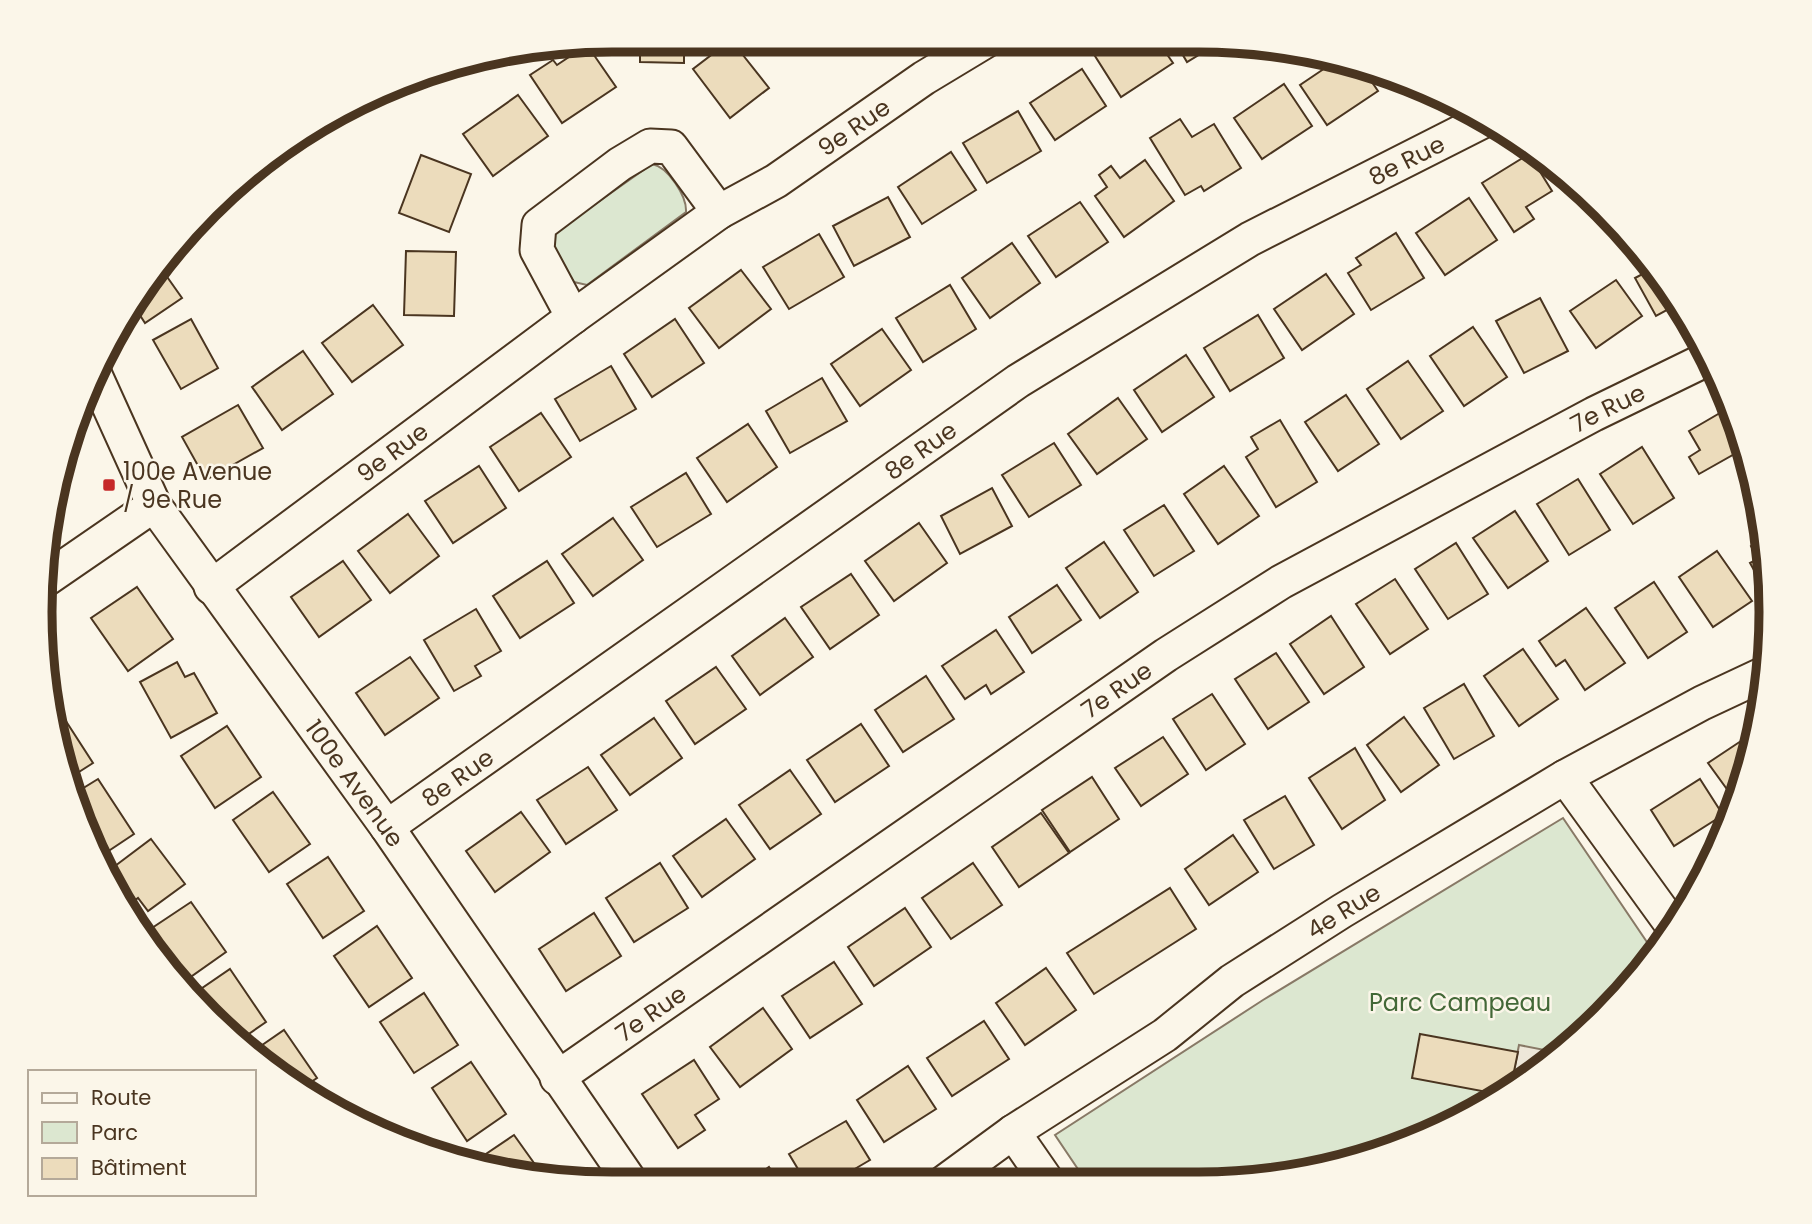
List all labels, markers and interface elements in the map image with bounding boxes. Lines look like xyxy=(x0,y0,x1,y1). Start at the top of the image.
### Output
street label: 9e Rue xyxy=(811,90,897,164)
street label: 8e Rue xyxy=(1363,127,1450,193)
street label: 7e Rue xyxy=(1565,375,1650,440)
street label: 8e Rue xyxy=(878,413,963,487)
street label: 9e Rue xyxy=(350,414,435,489)
place label: 100e Avenue / 9e Rue xyxy=(123,455,272,516)
marker: 100e Avenue / 9e Rue xyxy=(101,477,117,493)
street label: 7e Rue xyxy=(1074,653,1158,726)
street label: 100e Avenue xyxy=(298,713,412,853)
street label: 8e Rue xyxy=(414,740,500,814)
street label: 4e Rue xyxy=(1300,875,1386,946)
street label: 7e Rue xyxy=(609,977,693,1049)
park label: Parc Campeau xyxy=(1369,986,1551,1019)
legend xyxy=(28,1070,256,1196)
text: Route xyxy=(91,1083,151,1112)
text: Parc xyxy=(91,1118,138,1147)
text: Bâtiment xyxy=(91,1153,187,1182)

